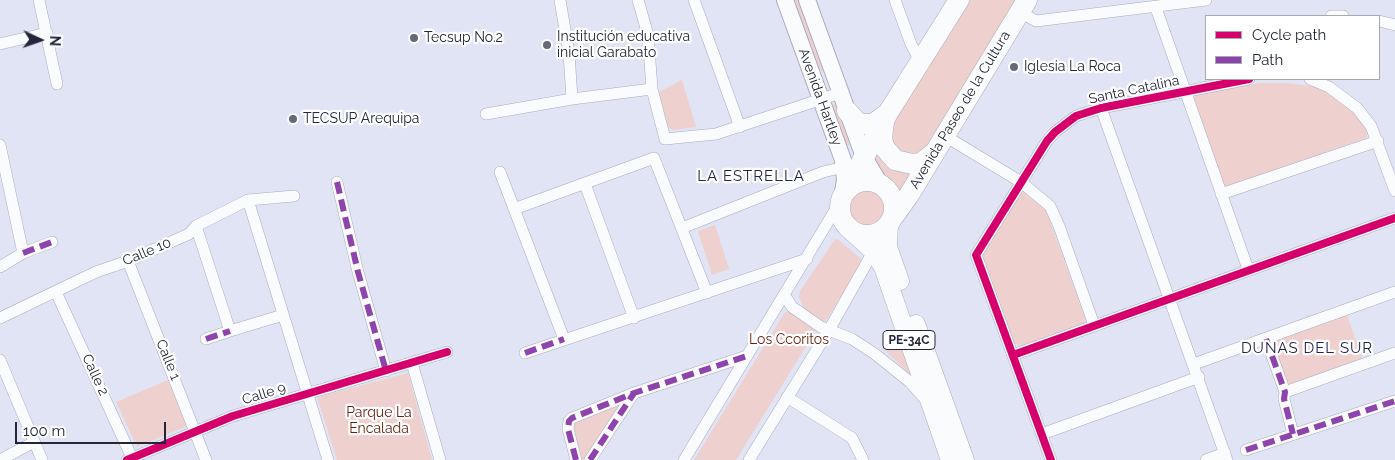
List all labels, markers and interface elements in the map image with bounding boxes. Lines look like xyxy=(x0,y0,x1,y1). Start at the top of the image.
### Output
north arrow xyxy=(15,15,65,65)
legend xyxy=(1205,15,1380,80)
text: Cycle path xyxy=(1252,26,1326,44)
street label: Avenida Paseo de la Cultura xyxy=(906,28,1014,192)
place label: Institución educativa inicial Garabato xyxy=(557,29,690,62)
place label: Tecsup No.2 xyxy=(424,30,503,46)
marker: Tecsup No.2 xyxy=(408,32,420,44)
text: N xyxy=(47,35,63,47)
marker: Institución educativa inicial Garabato xyxy=(541,39,553,51)
street label: Avenida Hartley xyxy=(795,46,845,148)
text: Path xyxy=(1252,51,1283,69)
place label: Iglesia La Roca xyxy=(1024,59,1121,75)
marker: Iglesia La Roca xyxy=(1008,61,1020,73)
street label: Santa Catalina xyxy=(1087,72,1181,108)
place label: TECSUP Arequipa xyxy=(303,111,419,127)
marker: TECSUP Arequipa xyxy=(287,113,299,125)
district label: LA ESTRELLA xyxy=(696,167,806,185)
street label: Calle 10 xyxy=(120,234,174,270)
road number: PE-34C xyxy=(883,330,935,350)
park label: Los Ccoritos xyxy=(749,332,829,348)
street label: Calle 1 xyxy=(152,337,184,383)
district label: DUNAS DEL SUR xyxy=(1239,339,1375,357)
street label: Calle 2 xyxy=(78,352,112,398)
street label: Calle 9 xyxy=(240,379,288,409)
park label: Parque La Encalada xyxy=(346,405,412,438)
scale bar xyxy=(18,412,169,444)
text: 100 m xyxy=(23,422,65,440)

